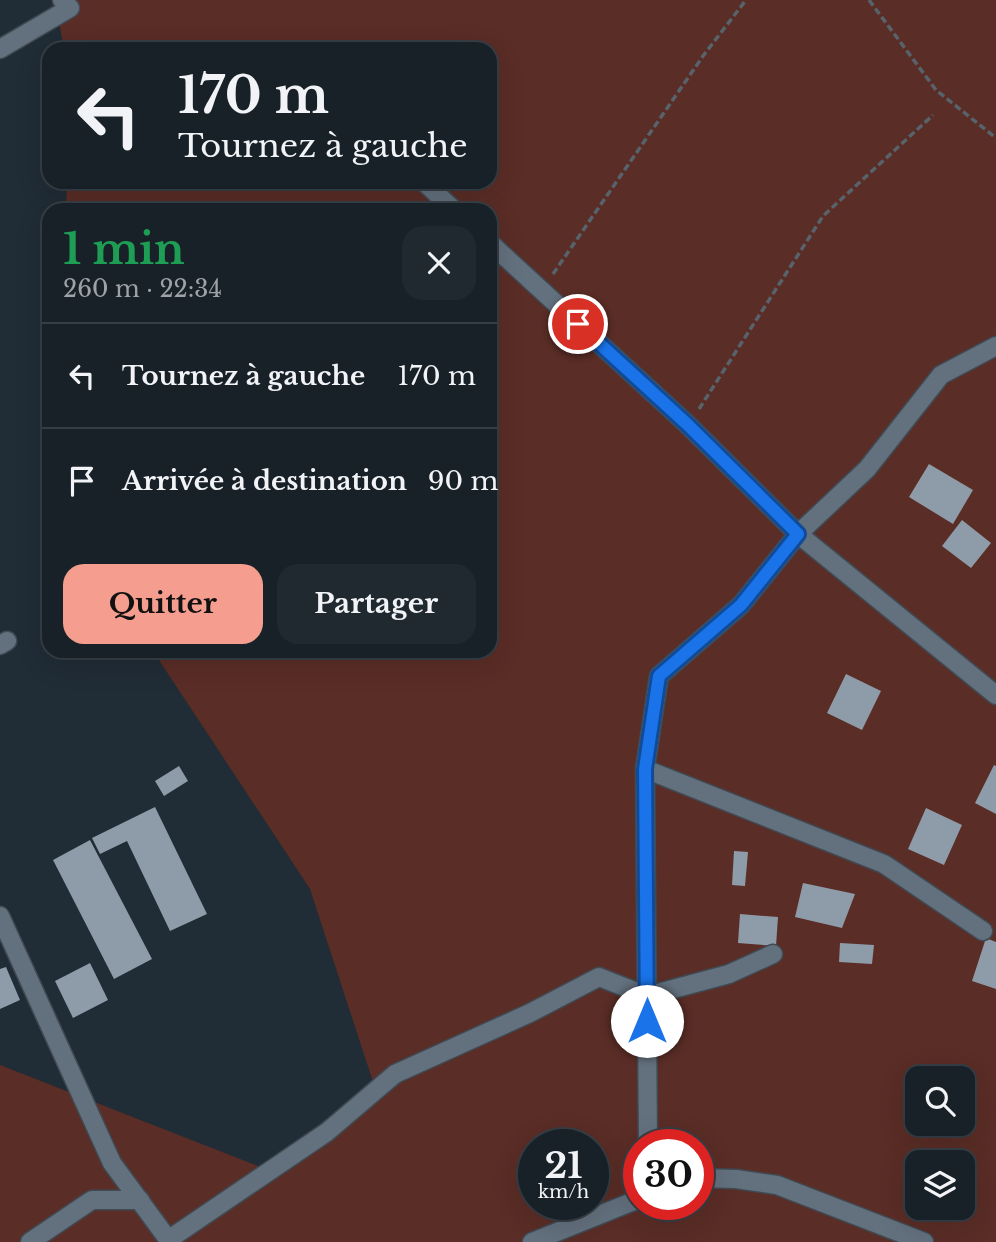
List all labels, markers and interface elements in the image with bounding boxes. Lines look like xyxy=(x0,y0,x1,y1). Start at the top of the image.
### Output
text: 170 m xyxy=(178,65,329,126)
icon: left xyxy=(63,70,154,161)
text: Tournez à gauche xyxy=(178,126,468,166)
text: 1 min xyxy=(63,223,185,275)
button: close xyxy=(402,226,476,300)
text: 260 m · 22:34 xyxy=(63,275,222,303)
pin xyxy=(548,294,608,354)
icon: arrive xyxy=(559,305,597,343)
icon: left xyxy=(63,357,101,395)
text: Tournez à gauche xyxy=(122,360,365,392)
text: 170 m xyxy=(397,360,476,392)
icon: arrive xyxy=(63,462,101,500)
text: Arrivée à destination xyxy=(122,465,407,497)
text: 90 m xyxy=(428,465,498,497)
button: Quitter xyxy=(63,564,263,644)
button: Partager xyxy=(277,564,476,644)
position arrow xyxy=(610,984,684,1058)
map controls xyxy=(905,1066,975,1220)
button: search xyxy=(905,1066,975,1136)
speed limit sign: 30 xyxy=(623,1129,714,1220)
text: 21 xyxy=(544,1144,583,1187)
button: layers xyxy=(905,1150,975,1220)
text: km/h xyxy=(538,1181,589,1203)

